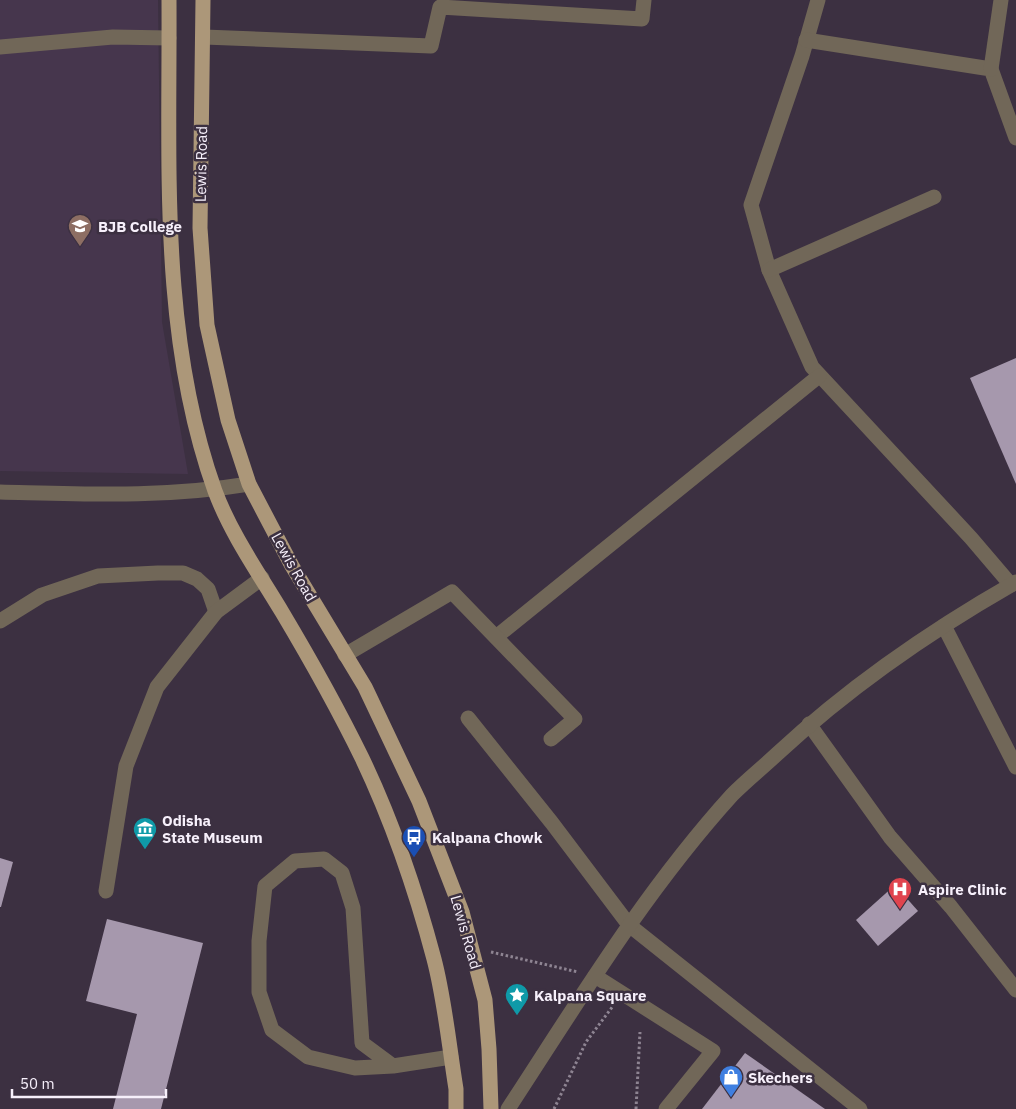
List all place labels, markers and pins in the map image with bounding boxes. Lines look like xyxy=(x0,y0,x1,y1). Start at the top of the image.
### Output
school or university icon: BJB College xyxy=(67,213,93,247)
place label: BJB College xyxy=(98,217,182,236)
place label: Odisha State Museum xyxy=(162,811,263,847)
museum icon: Odisha State Museum xyxy=(132,816,158,850)
bus stop icon: Kalpana Chowk xyxy=(401,824,427,858)
place label: Kalpana Chowk xyxy=(432,828,543,847)
hospital icon: Aspire Clinic xyxy=(887,876,913,910)
place label: Aspire Clinic xyxy=(918,880,1007,899)
place icon: Kalpana Square xyxy=(504,982,530,1016)
place label: Kalpana Square xyxy=(534,986,646,1005)
shop icon: Skechers xyxy=(718,1064,744,1098)
place label: Skechers xyxy=(748,1068,813,1087)

